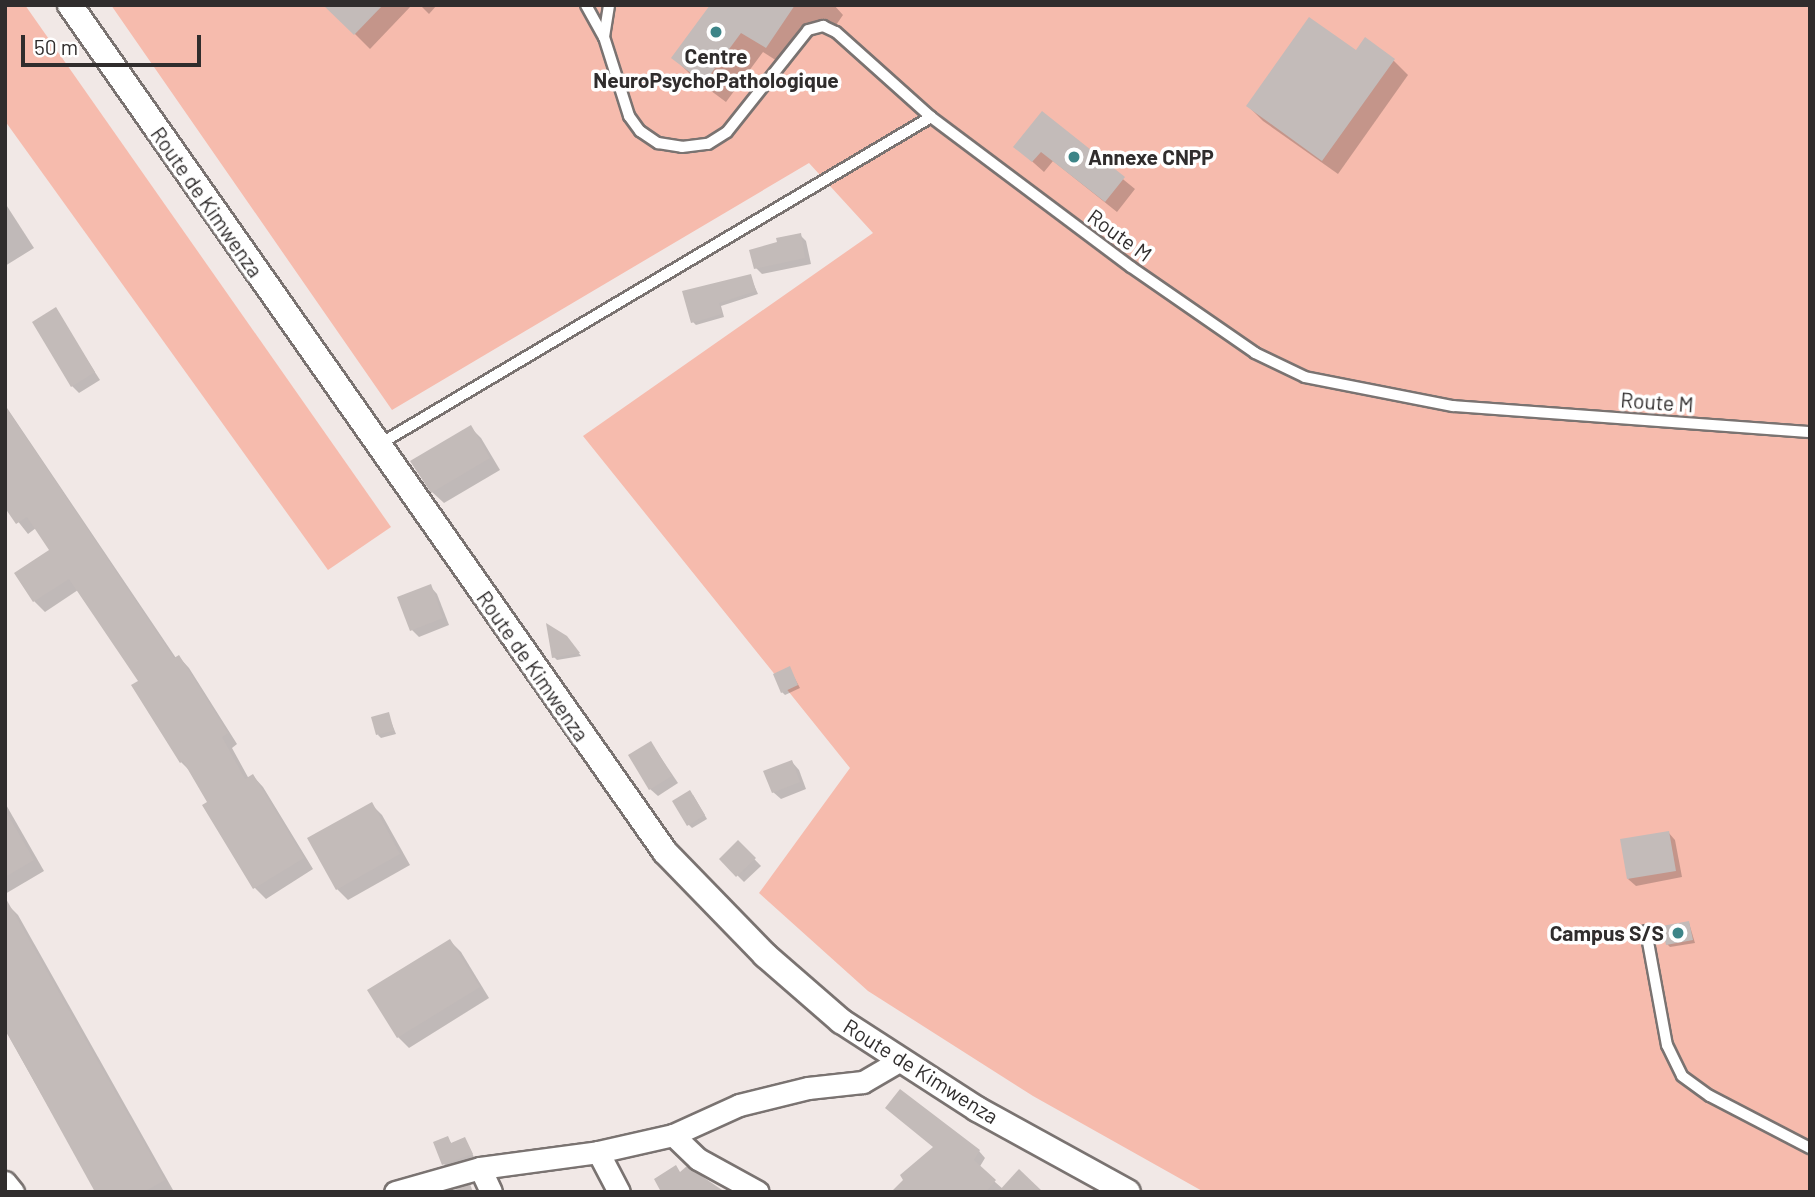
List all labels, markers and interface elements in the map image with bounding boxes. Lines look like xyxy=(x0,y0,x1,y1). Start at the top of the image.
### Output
scale bar xyxy=(24,21,205,65)
marker: Centre NeuroPsychoPathologique xyxy=(708,24,724,40)
text: 50 m xyxy=(34,34,78,59)
place label: Centre NeuroPsychoPathologique xyxy=(593,43,839,93)
street label: Route de Kimwenza xyxy=(146,122,268,282)
place label: Annexe CNPP xyxy=(1088,144,1214,170)
marker: Annexe CNPP xyxy=(1066,149,1082,165)
street label: Route M xyxy=(1083,203,1157,267)
street label: Route M xyxy=(1620,387,1694,417)
street label: Route de Kimwenza xyxy=(472,586,594,746)
place label: Campus S/S xyxy=(1550,920,1664,946)
marker: Campus S/S xyxy=(1670,925,1686,941)
street label: Route de Kimwenza xyxy=(839,1013,1003,1129)

